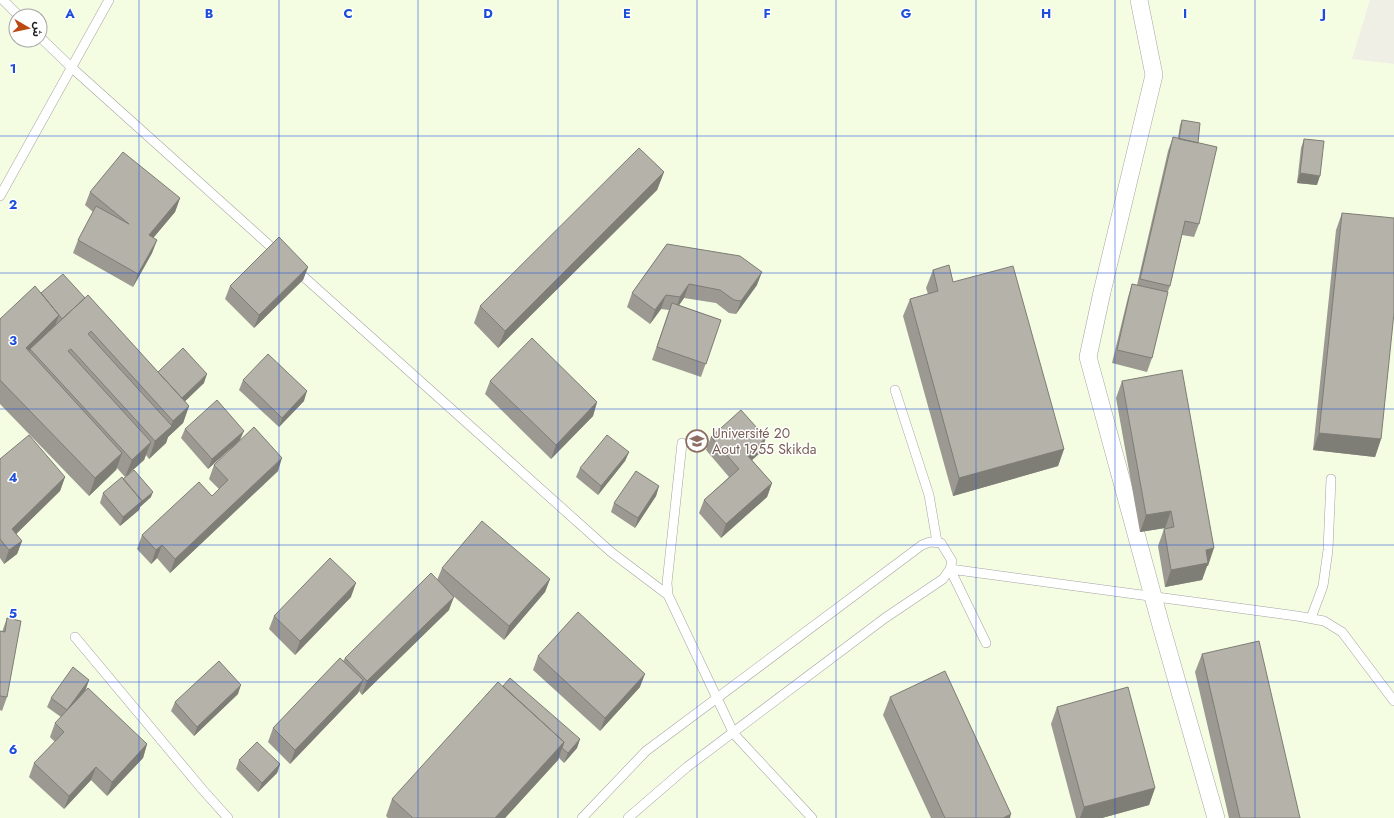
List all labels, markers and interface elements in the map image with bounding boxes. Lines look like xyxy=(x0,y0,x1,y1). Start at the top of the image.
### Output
text: A xyxy=(64,4,75,23)
text: B xyxy=(205,4,214,23)
text: C xyxy=(343,4,353,23)
text: D xyxy=(483,4,493,23)
text: E xyxy=(623,4,631,23)
text: F xyxy=(763,4,771,23)
text: G xyxy=(901,4,912,23)
text: H xyxy=(1041,4,1051,23)
text: I xyxy=(1183,4,1187,23)
text: J xyxy=(1319,4,1326,23)
north arrow xyxy=(8,8,48,48)
text: ش xyxy=(29,21,47,38)
text: 1 xyxy=(10,59,16,78)
text: 2 xyxy=(9,195,17,214)
text: 3 xyxy=(9,331,17,350)
place label: Université 20 Aout 1955 Skikda xyxy=(712,423,817,459)
school or university icon: Université 20 Aout 1955 Skikda xyxy=(684,428,710,454)
text: 4 xyxy=(8,468,18,487)
text: 5 xyxy=(9,604,17,623)
text: 6 xyxy=(9,740,18,759)

